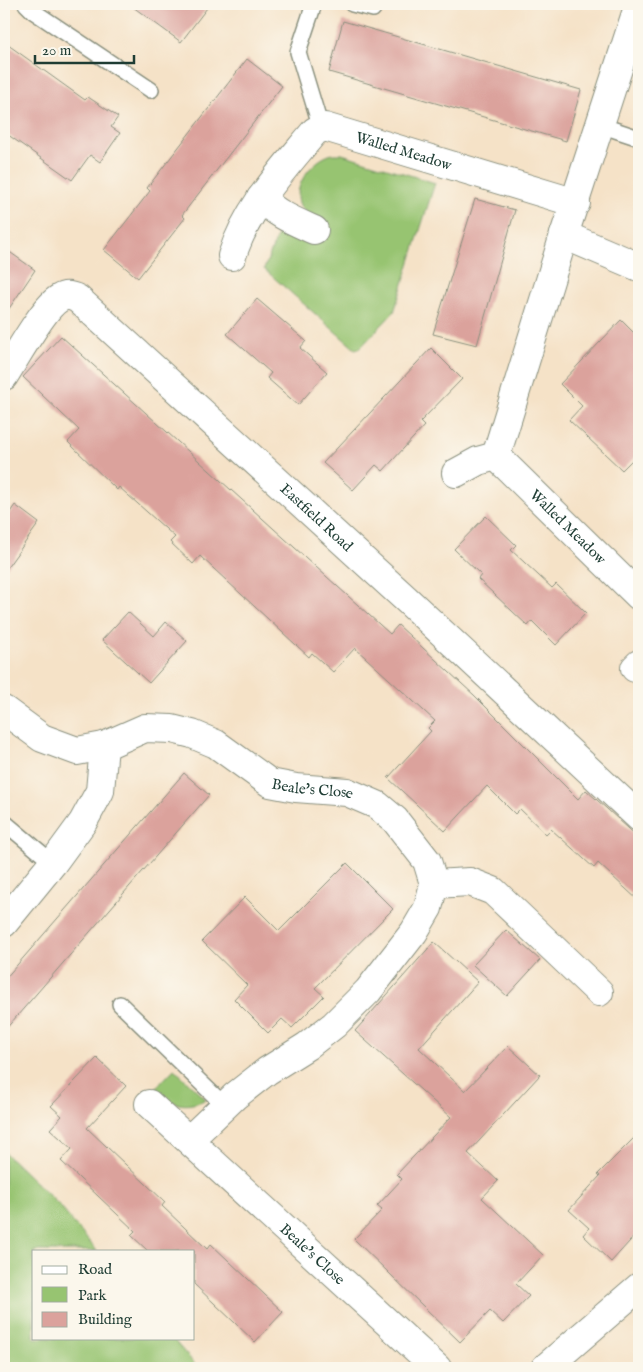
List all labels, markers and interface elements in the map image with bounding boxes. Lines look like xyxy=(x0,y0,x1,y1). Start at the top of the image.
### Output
scale bar xyxy=(35,32,134,64)
text: 20 m xyxy=(42,41,72,60)
street label: Walled Meadow xyxy=(353,128,455,175)
street label: Eastfield Road xyxy=(276,480,357,556)
street label: Walled Meadow xyxy=(526,485,611,569)
street label: Beale's Close xyxy=(270,775,356,804)
street label: Beale's Close xyxy=(276,1220,349,1289)
legend xyxy=(32,1250,195,1340)
text: Road xyxy=(78,1260,113,1279)
text: Park xyxy=(78,1286,108,1305)
text: Building xyxy=(78,1310,133,1329)

